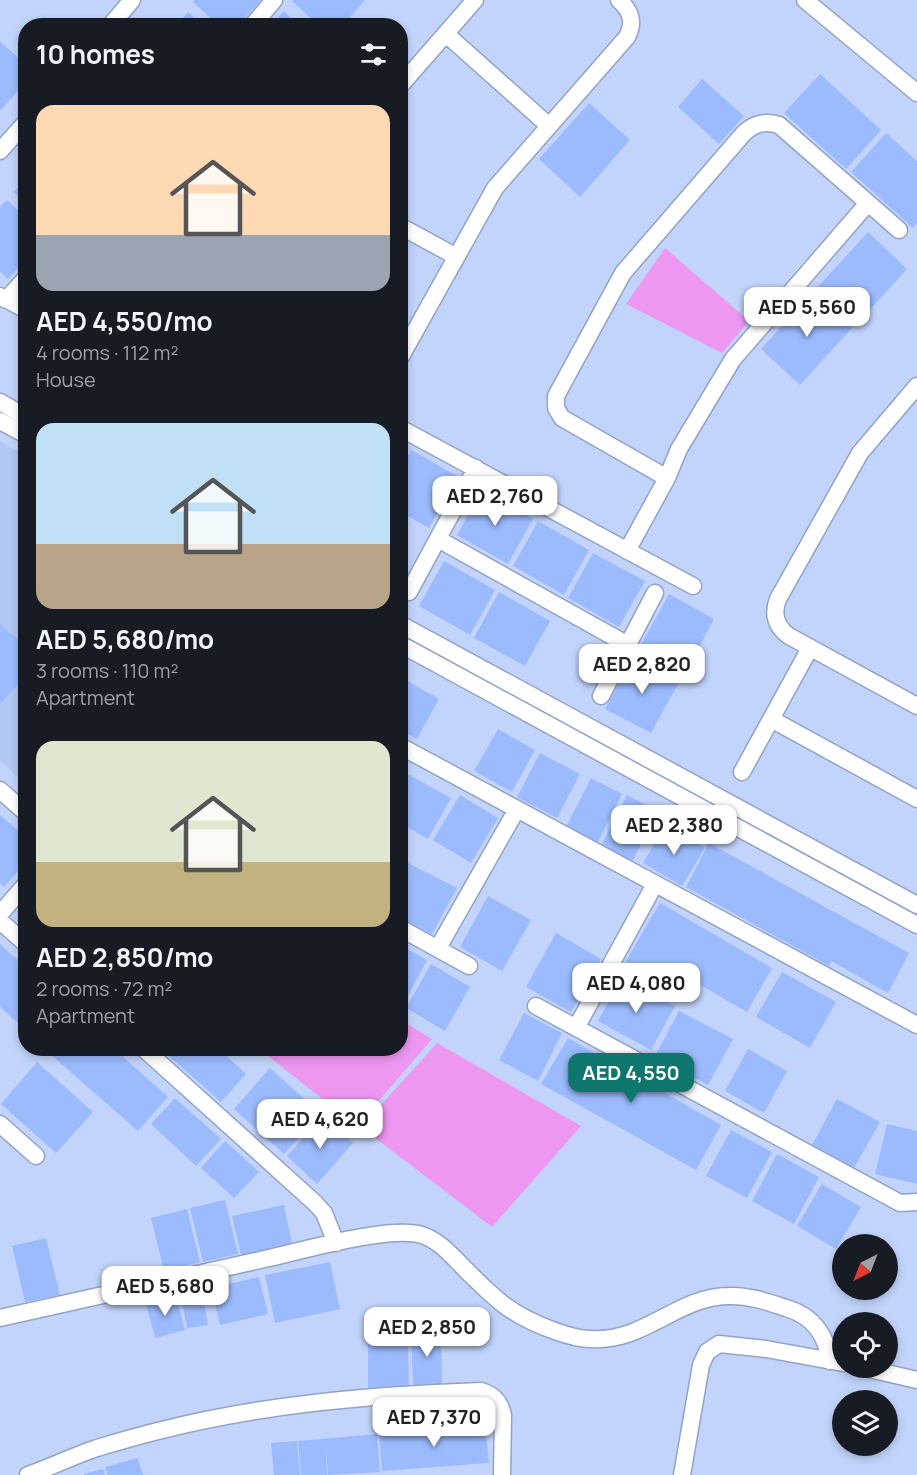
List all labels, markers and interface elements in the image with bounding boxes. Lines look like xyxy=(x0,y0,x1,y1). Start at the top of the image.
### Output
text: 10 homes xyxy=(36,36,155,72)
icon: filters xyxy=(357,38,390,71)
icon: home xyxy=(159,144,267,252)
pin: AED 5,560 xyxy=(738,287,876,338)
text: AED 5,560 xyxy=(758,293,856,320)
text: AED 4,550/mo xyxy=(36,303,213,339)
text: 4 rooms · 112 m² xyxy=(36,339,178,366)
text: House xyxy=(36,366,96,393)
icon: home xyxy=(159,462,267,570)
pin: AED 2,760 xyxy=(426,476,564,527)
text: AED 2,760 xyxy=(446,482,544,509)
text: AED 5,680/mo xyxy=(36,621,214,657)
pin: AED 2,820 xyxy=(573,644,711,695)
text: AED 2,820 xyxy=(593,650,691,677)
text: 3 rooms · 110 m² xyxy=(36,657,178,684)
text: Apartment xyxy=(36,684,135,711)
icon: home xyxy=(159,780,267,888)
pin: AED 2,380 xyxy=(605,805,743,856)
text: AED 2,380 xyxy=(625,811,723,838)
text: AED 2,850/mo xyxy=(36,939,213,975)
pin: AED 4,080 xyxy=(567,963,705,1014)
text: AED 4,080 xyxy=(586,969,686,996)
text: 2 rooms · 72 m² xyxy=(36,975,172,1002)
text: Apartment xyxy=(36,1002,135,1029)
pin: AED 4,550 xyxy=(562,1053,700,1104)
text: AED 4,550 xyxy=(582,1059,680,1086)
pin: AED 4,620 xyxy=(251,1099,389,1150)
text: AED 4,620 xyxy=(271,1105,369,1132)
north arrow xyxy=(832,1234,898,1300)
map controls xyxy=(832,1234,898,1456)
pin: AED 5,680 xyxy=(96,1266,234,1317)
text: AED 5,680 xyxy=(116,1272,214,1299)
pin: AED 2,850 xyxy=(358,1307,496,1358)
button: locate xyxy=(832,1312,898,1378)
text: AED 2,850 xyxy=(378,1313,476,1340)
button: layers xyxy=(832,1390,898,1456)
pin: AED 7,370 xyxy=(365,1397,503,1448)
text: AED 7,370 xyxy=(387,1403,482,1430)

